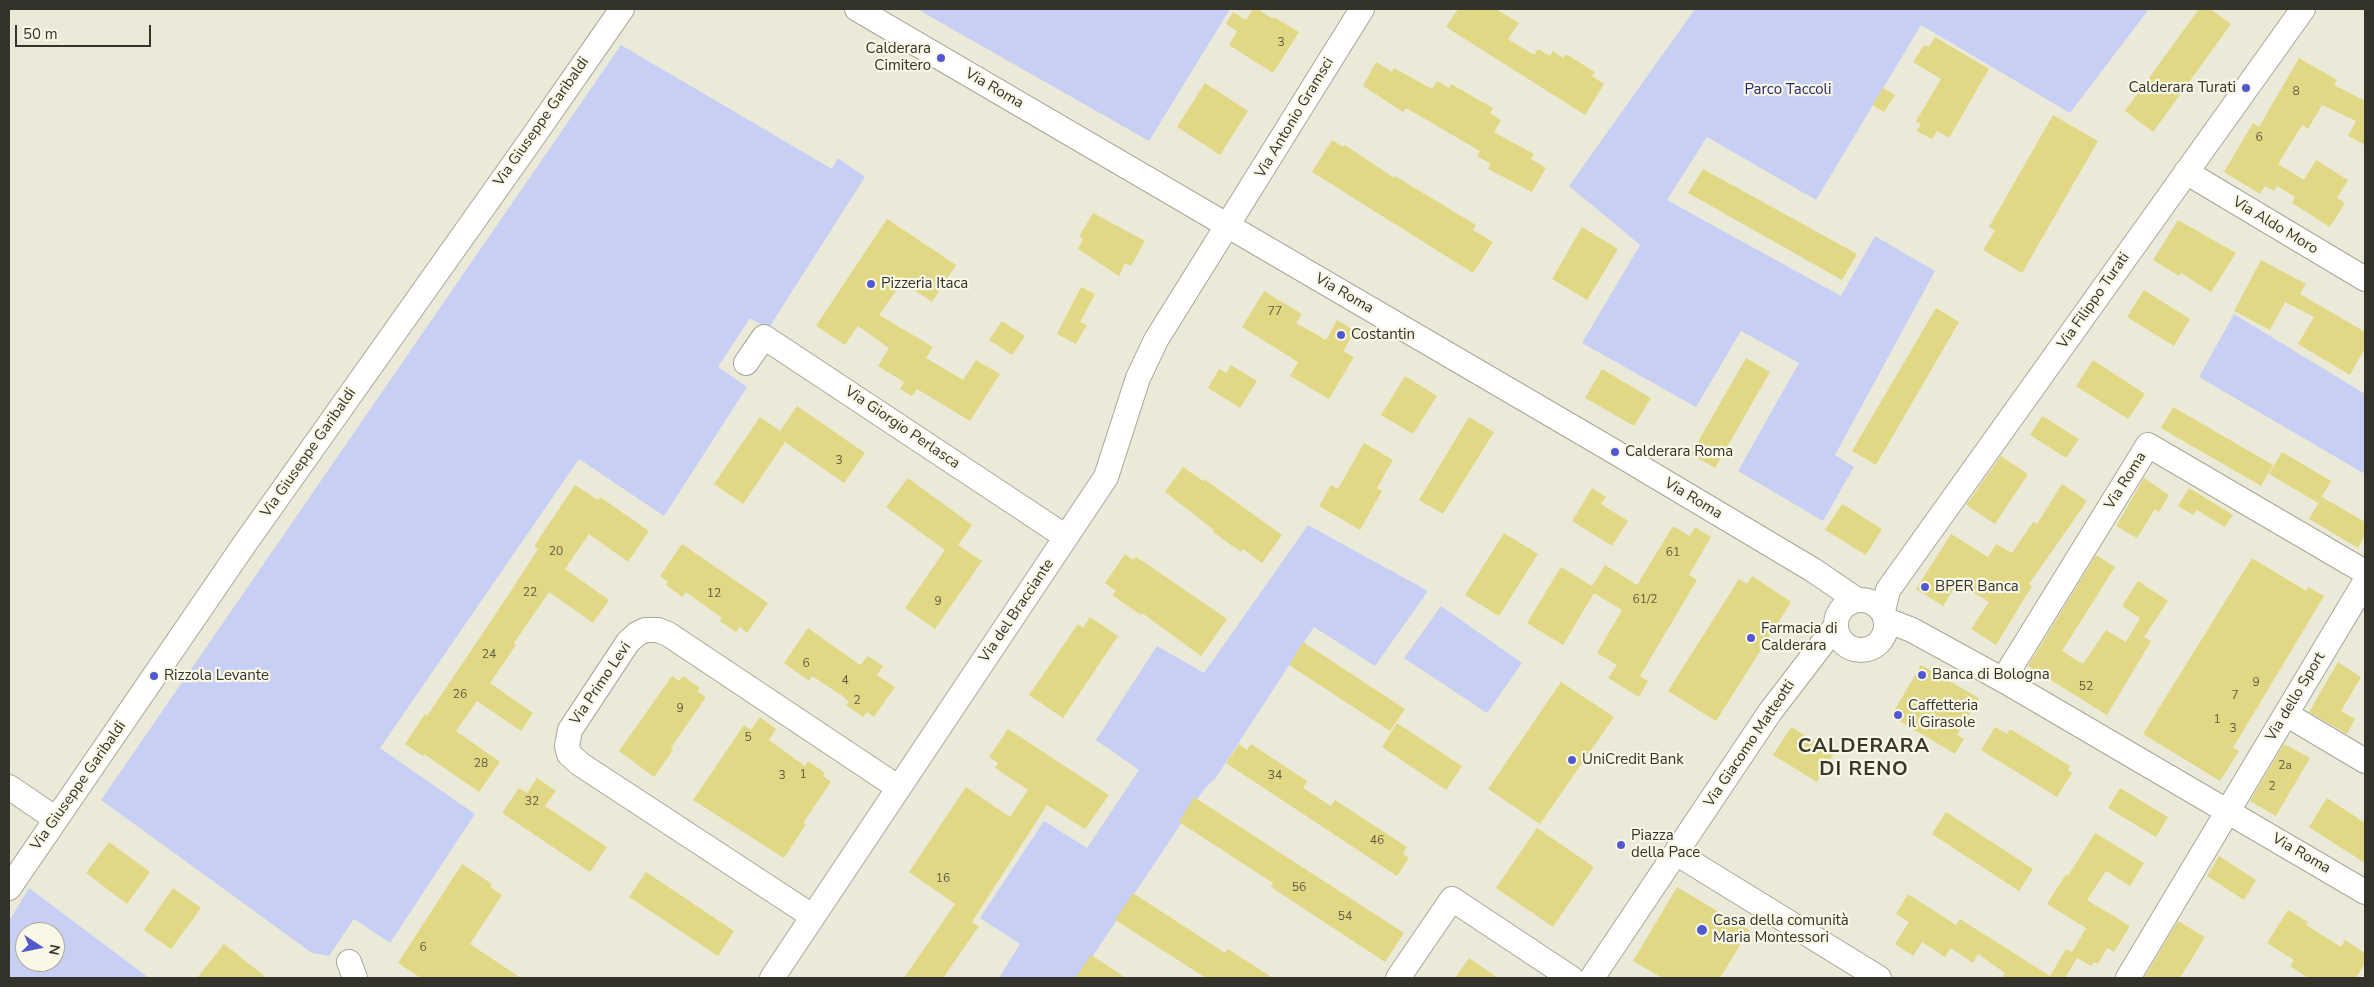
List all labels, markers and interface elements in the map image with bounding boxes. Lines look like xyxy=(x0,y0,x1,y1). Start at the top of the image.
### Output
scale bar xyxy=(18,15,154,47)
text: 50 m xyxy=(23,24,58,44)
house number: 3 xyxy=(1277,36,1285,50)
place label: Calderara Cimitero xyxy=(866,40,931,75)
marker: Calderara Cimitero xyxy=(935,52,947,64)
street label: Via Giuseppe Garibaldi xyxy=(490,54,594,190)
street label: Via Antonio Gramsci xyxy=(1252,54,1338,182)
street label: Via Roma xyxy=(962,65,1026,113)
place label: Calderara Turati xyxy=(2128,79,2236,97)
park label: Parco Taccoli xyxy=(1744,81,1832,99)
marker: Calderara Turati xyxy=(2240,82,2252,94)
house number: 8 xyxy=(2292,85,2300,99)
house number: 6 xyxy=(2255,131,2263,145)
street label: Via Aldo Moro xyxy=(2229,193,2321,259)
street label: Via Filippo Turati xyxy=(2054,249,2134,353)
street label: Via Roma xyxy=(1312,270,1376,318)
place label: Pizzeria Itaca xyxy=(881,275,968,293)
marker: Pizzeria Itaca xyxy=(865,278,877,290)
house number: 77 xyxy=(1268,305,1282,319)
place label: Costantin xyxy=(1351,326,1415,344)
marker: Costantin xyxy=(1335,329,1347,341)
street label: Via Giorgio Perlasca xyxy=(841,383,963,473)
street label: Via Giuseppe Garibaldi xyxy=(257,385,361,521)
place label: Calderara Roma xyxy=(1625,443,1733,461)
marker: Calderara Roma xyxy=(1609,446,1621,458)
street label: Via Roma xyxy=(2101,449,2151,513)
house number: 3 xyxy=(835,454,843,468)
street label: Via Roma xyxy=(1661,475,1725,523)
house number: 20 xyxy=(549,545,563,559)
house number: 61 xyxy=(1666,546,1680,560)
street label: Via del Bracciante xyxy=(976,556,1058,666)
place label: BPER Banca xyxy=(1935,578,2019,596)
marker: BPER Banca xyxy=(1919,581,1931,593)
house number: 22 xyxy=(523,586,537,600)
house number: 12 xyxy=(707,587,721,601)
house number: 61/2 xyxy=(1633,593,1657,607)
house number: 9 xyxy=(934,595,942,609)
place label: Farmacia di Calderara xyxy=(1761,620,1837,655)
marker: Farmacia di Calderara xyxy=(1745,632,1757,644)
street label: Via Primo Levi xyxy=(567,639,635,729)
house number: 24 xyxy=(482,648,496,662)
street label: Via dello Sport xyxy=(2262,649,2330,745)
house number: 6 xyxy=(802,657,810,671)
place label: Banca di Bologna xyxy=(1932,666,2050,684)
place label: Rizzola Levante xyxy=(164,667,269,685)
marker: Banca di Bologna xyxy=(1916,669,1928,681)
marker: Rizzola Levante xyxy=(148,670,160,682)
house number: 4 xyxy=(841,674,849,688)
house number: 9 xyxy=(2252,676,2260,690)
street label: Via Giacomo Matteotti xyxy=(1701,677,1799,811)
house number: 52 xyxy=(2079,680,2093,694)
house number: 26 xyxy=(453,688,467,702)
house number: 7 xyxy=(2231,689,2239,703)
house number: 2 xyxy=(853,694,861,708)
place label: Caffetteria il Girasole xyxy=(1908,697,1978,732)
house number: 9 xyxy=(676,702,684,716)
marker: Caffetteria il Girasole xyxy=(1892,709,1904,721)
house number: 1 xyxy=(2213,713,2221,727)
street label: Via Giuseppe Garibaldi xyxy=(27,718,131,854)
house number: 3 xyxy=(2229,722,2237,736)
house number: 5 xyxy=(744,731,752,745)
district label: CALDERARA DI RENO xyxy=(1797,735,1931,782)
place label: UniCredit Bank xyxy=(1582,751,1684,769)
marker: UniCredit Bank xyxy=(1566,754,1578,766)
house number: 28 xyxy=(474,757,488,771)
house number: 2a xyxy=(2278,759,2292,773)
house number: 1 xyxy=(799,768,807,782)
house number: 3 xyxy=(778,769,786,783)
house number: 34 xyxy=(1268,769,1282,783)
house number: 2 xyxy=(2268,780,2276,794)
house number: 32 xyxy=(525,795,539,809)
place label: Piazza della Pace xyxy=(1631,827,1700,862)
street label: Via Roma xyxy=(2269,830,2333,878)
house number: 46 xyxy=(1370,834,1384,848)
marker: Piazza della Pace xyxy=(1615,839,1627,851)
house number: 16 xyxy=(936,872,950,886)
house number: 56 xyxy=(1292,881,1306,895)
house number: 54 xyxy=(1338,910,1352,924)
place label: Casa della comunità Maria Montessori xyxy=(1713,912,1849,947)
north arrow xyxy=(15,922,65,972)
marker: Casa della comunità Maria Montessori xyxy=(1695,923,1709,937)
house number: 6 xyxy=(419,941,427,955)
text: N xyxy=(44,943,65,957)

